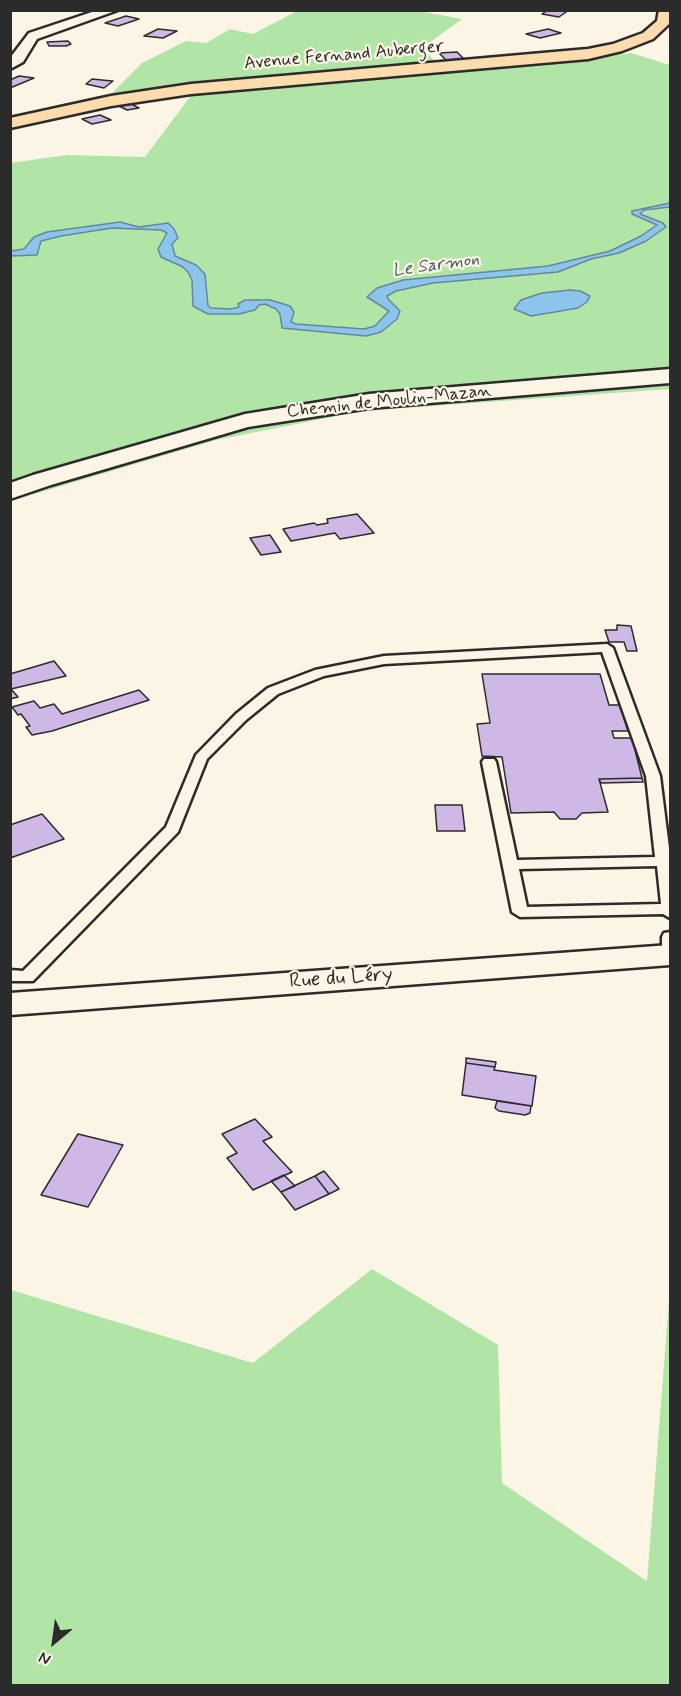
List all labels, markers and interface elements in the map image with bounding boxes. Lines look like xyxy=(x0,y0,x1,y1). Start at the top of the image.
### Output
street label: Avenue Fernand Auberger xyxy=(243,37,445,75)
water label: Le Sarmon xyxy=(391,249,481,283)
street label: Chemin de Moulin-Mazan xyxy=(286,381,492,423)
street label: Rue du Léry xyxy=(289,963,393,995)
north arrow xyxy=(24,1612,84,1672)
text: N xyxy=(35,1646,55,1670)

